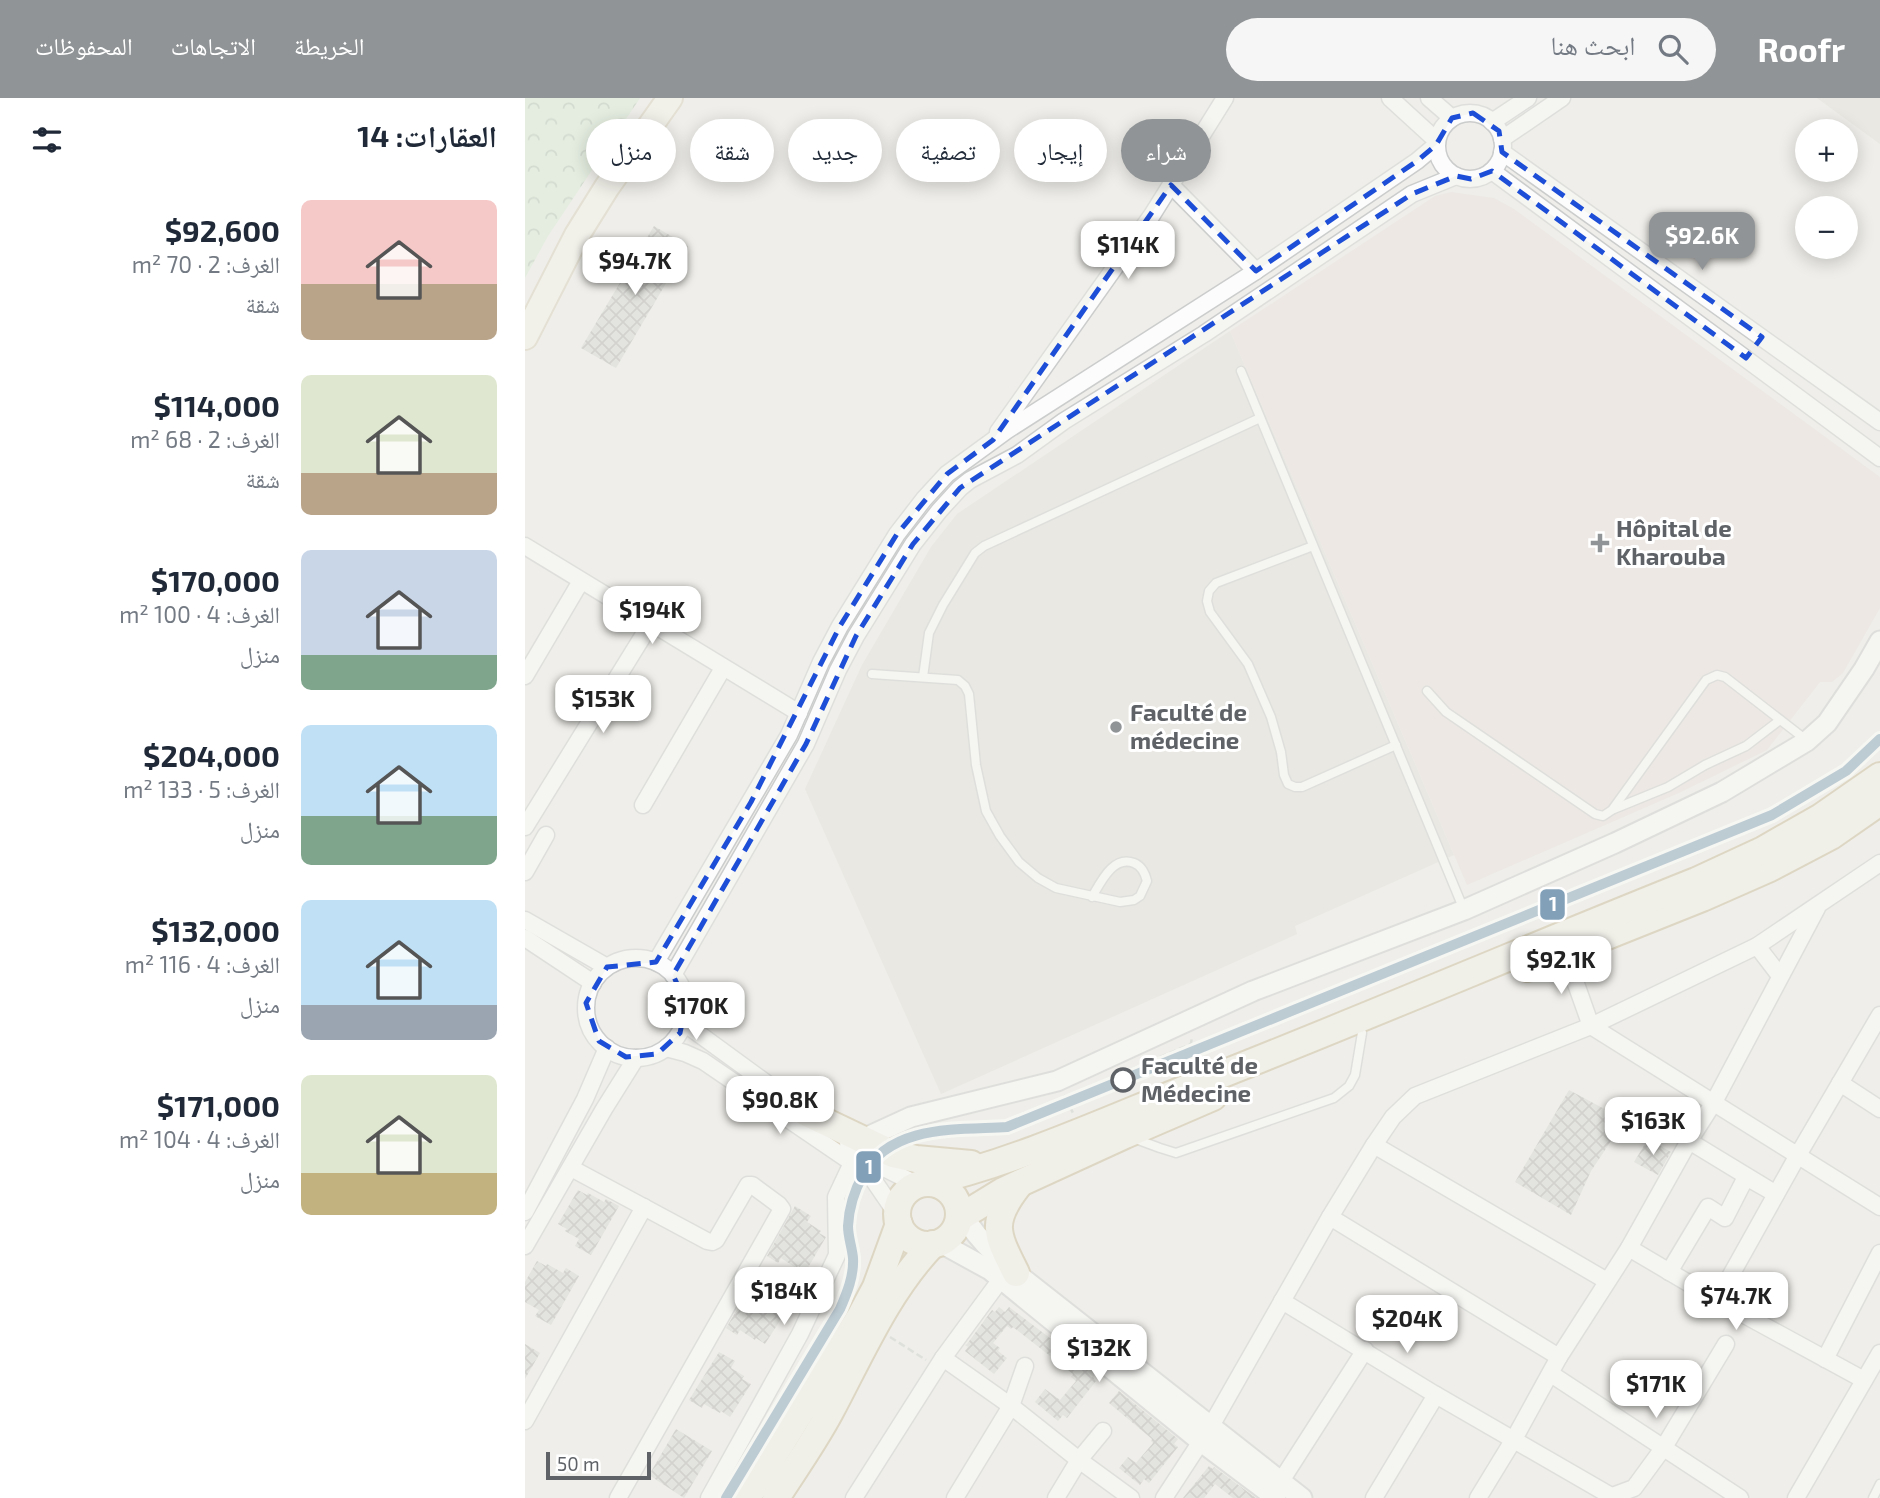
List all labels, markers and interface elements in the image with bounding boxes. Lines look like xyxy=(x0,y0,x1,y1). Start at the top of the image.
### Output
search box xyxy=(1226,18,1716,81)
text: ابحث هنا xyxy=(1550,29,1636,60)
text: Roofr xyxy=(1758,29,1845,69)
icon: search xyxy=(1654,30,1692,68)
text: المحفوظات xyxy=(35,31,133,60)
text: الاتجاهات xyxy=(171,31,256,60)
text: الخريطة xyxy=(294,31,365,60)
text: العقارات: 14 xyxy=(357,117,497,153)
chip: منزل xyxy=(586,119,676,182)
chip: شقة xyxy=(690,119,774,182)
chip: جديد xyxy=(788,119,882,182)
chip: تصفية xyxy=(896,119,1000,182)
chip: إيجار xyxy=(1014,119,1107,182)
chip: شراء xyxy=(1121,119,1211,182)
map controls xyxy=(1795,119,1858,259)
button: + xyxy=(1795,119,1858,182)
icon: filters xyxy=(28,121,66,159)
button: − xyxy=(1795,196,1858,259)
text: $92,600 xyxy=(165,212,280,248)
pin: $92.6K xyxy=(1645,212,1759,272)
text: $92.6K xyxy=(1665,221,1739,249)
pin: $114K xyxy=(1079,222,1177,281)
icon: home xyxy=(357,228,441,312)
text: $114K xyxy=(1097,230,1159,258)
pin: $94.7K xyxy=(578,238,692,297)
text: $94.7K xyxy=(598,246,672,274)
text: الغرف: 2 · 70 m² xyxy=(132,250,280,278)
text: شقة xyxy=(246,290,280,318)
text: $114,000 xyxy=(154,387,280,423)
icon: home xyxy=(357,403,441,487)
text: الغرف: 2 · 68 m² xyxy=(130,425,280,453)
text: شقة xyxy=(246,465,280,493)
place label: Hôpital de Kharouba xyxy=(1616,513,1732,570)
marker: Hôpital de Kharouba xyxy=(1590,533,1610,553)
text: $170,000 xyxy=(151,562,280,598)
icon: home xyxy=(357,578,441,662)
pin: $194K xyxy=(603,587,701,646)
text: $194K xyxy=(619,595,685,623)
text: الغرف: 4 · 100 m² xyxy=(119,600,280,628)
text: منزل xyxy=(240,640,280,668)
pin: $153K xyxy=(554,676,652,735)
text: $153K xyxy=(571,684,635,712)
place label: Faculté de médecine xyxy=(1130,697,1247,754)
marker: Faculté de médecine xyxy=(1108,719,1124,735)
text: $204,000 xyxy=(143,737,280,773)
icon: home xyxy=(357,753,441,837)
text: الغرف: 5 · 133 m² xyxy=(123,775,280,803)
text: منزل xyxy=(240,815,280,843)
line badge: 1 xyxy=(1539,888,1566,921)
text: 1 xyxy=(1549,892,1557,915)
text: $132,000 xyxy=(151,912,280,948)
icon: home xyxy=(357,928,441,1012)
pin: $92.1K xyxy=(1504,936,1618,996)
text: $92.1K xyxy=(1526,945,1596,973)
text: الغرف: 4 · 116 m² xyxy=(125,950,280,978)
pin: $170K xyxy=(647,982,745,1042)
text: منزل xyxy=(240,990,280,1018)
text: $170K xyxy=(664,991,728,1019)
place label: Faculté de Médecine xyxy=(1141,1050,1258,1107)
marker: Faculté de Médecine xyxy=(1111,1068,1135,1092)
pin: $90.8K xyxy=(723,1076,837,1136)
text: $90.8K xyxy=(742,1085,818,1113)
text: $171,000 xyxy=(157,1087,280,1123)
pin: $163K xyxy=(1604,1098,1702,1157)
icon: home xyxy=(357,1103,441,1187)
text: $163K xyxy=(1621,1106,1685,1134)
text: الغرف: 4 · 104 m² xyxy=(119,1125,280,1153)
line badge: 1 xyxy=(855,1150,882,1184)
text: 1 xyxy=(865,1155,873,1178)
text: منزل xyxy=(240,1165,280,1193)
pin: $184K xyxy=(735,1268,833,1327)
pin: $74.7K xyxy=(1679,1272,1793,1332)
text: $184K xyxy=(751,1276,817,1304)
text: $74.7K xyxy=(1700,1281,1772,1309)
pin: $204K xyxy=(1358,1296,1456,1355)
text: $204K xyxy=(1372,1304,1442,1332)
pin: $132K xyxy=(1050,1324,1148,1384)
text: $132K xyxy=(1067,1333,1131,1361)
pin: $171K xyxy=(1607,1360,1705,1420)
text: $171K xyxy=(1626,1369,1686,1397)
scale bar xyxy=(546,1449,651,1481)
text: 50 m xyxy=(557,1452,600,1475)

